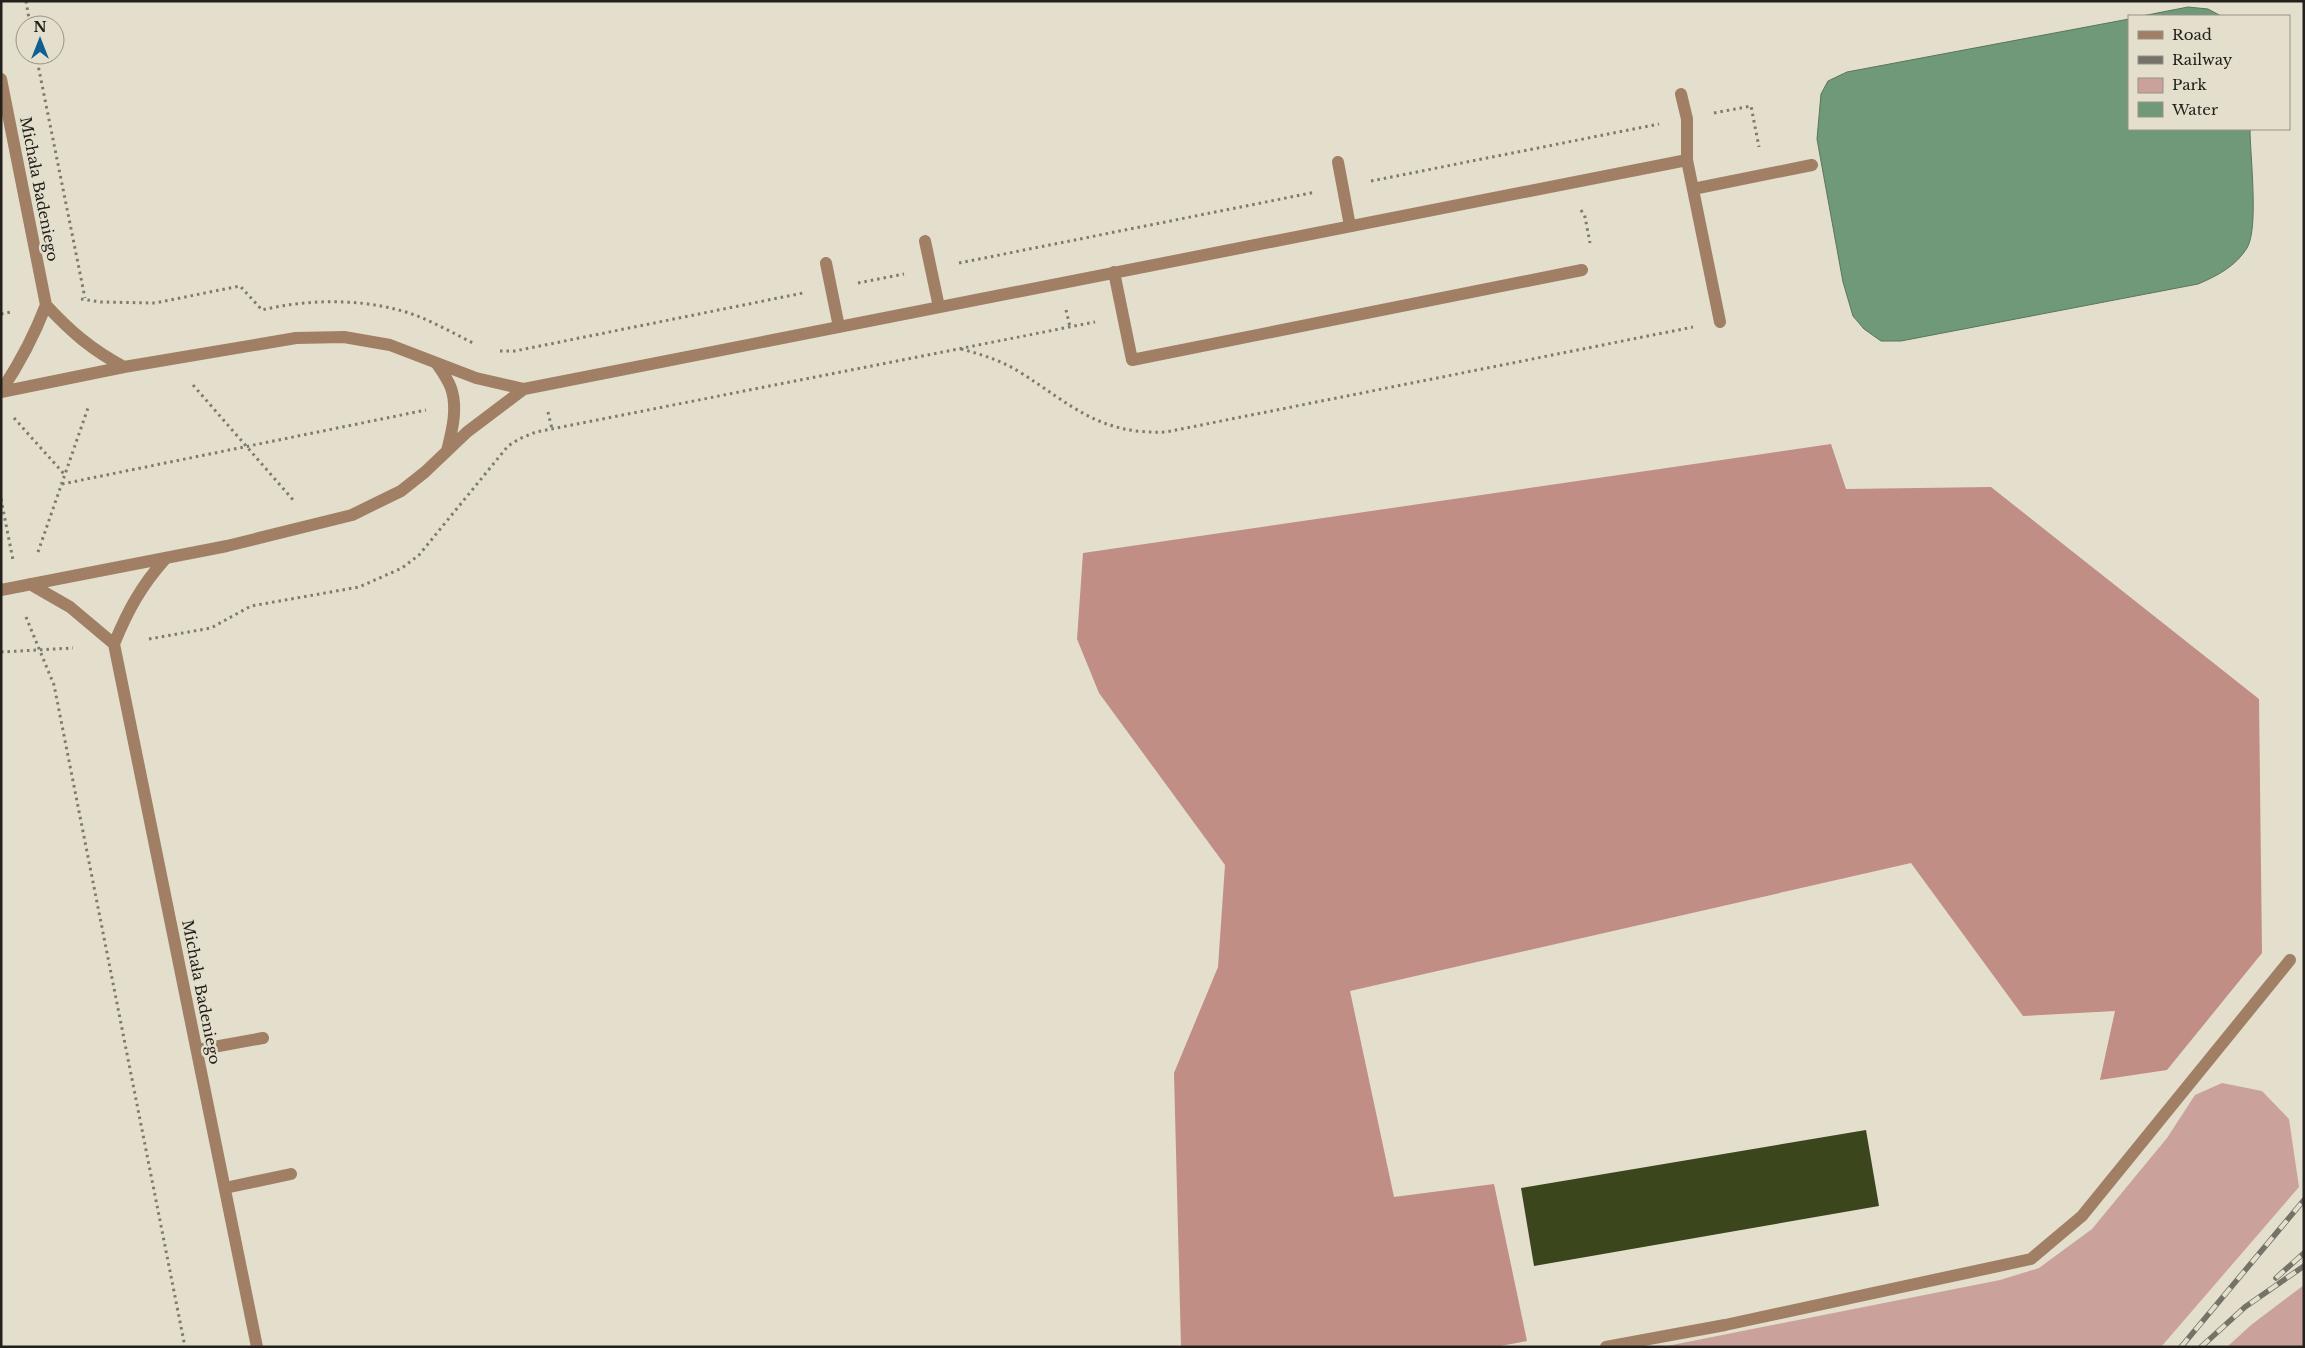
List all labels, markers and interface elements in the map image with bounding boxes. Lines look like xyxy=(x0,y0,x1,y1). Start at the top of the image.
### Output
north arrow xyxy=(15,15,65,65)
legend xyxy=(2128,15,2290,130)
text: N xyxy=(33,18,47,36)
text: Road xyxy=(2172,25,2212,44)
text: Railway xyxy=(2172,50,2233,69)
text: Park xyxy=(2172,75,2208,94)
text: Water xyxy=(2171,100,2219,119)
street label: Michała Badeniego xyxy=(16,115,63,263)
street label: Michała Badeniego xyxy=(178,918,225,1066)

